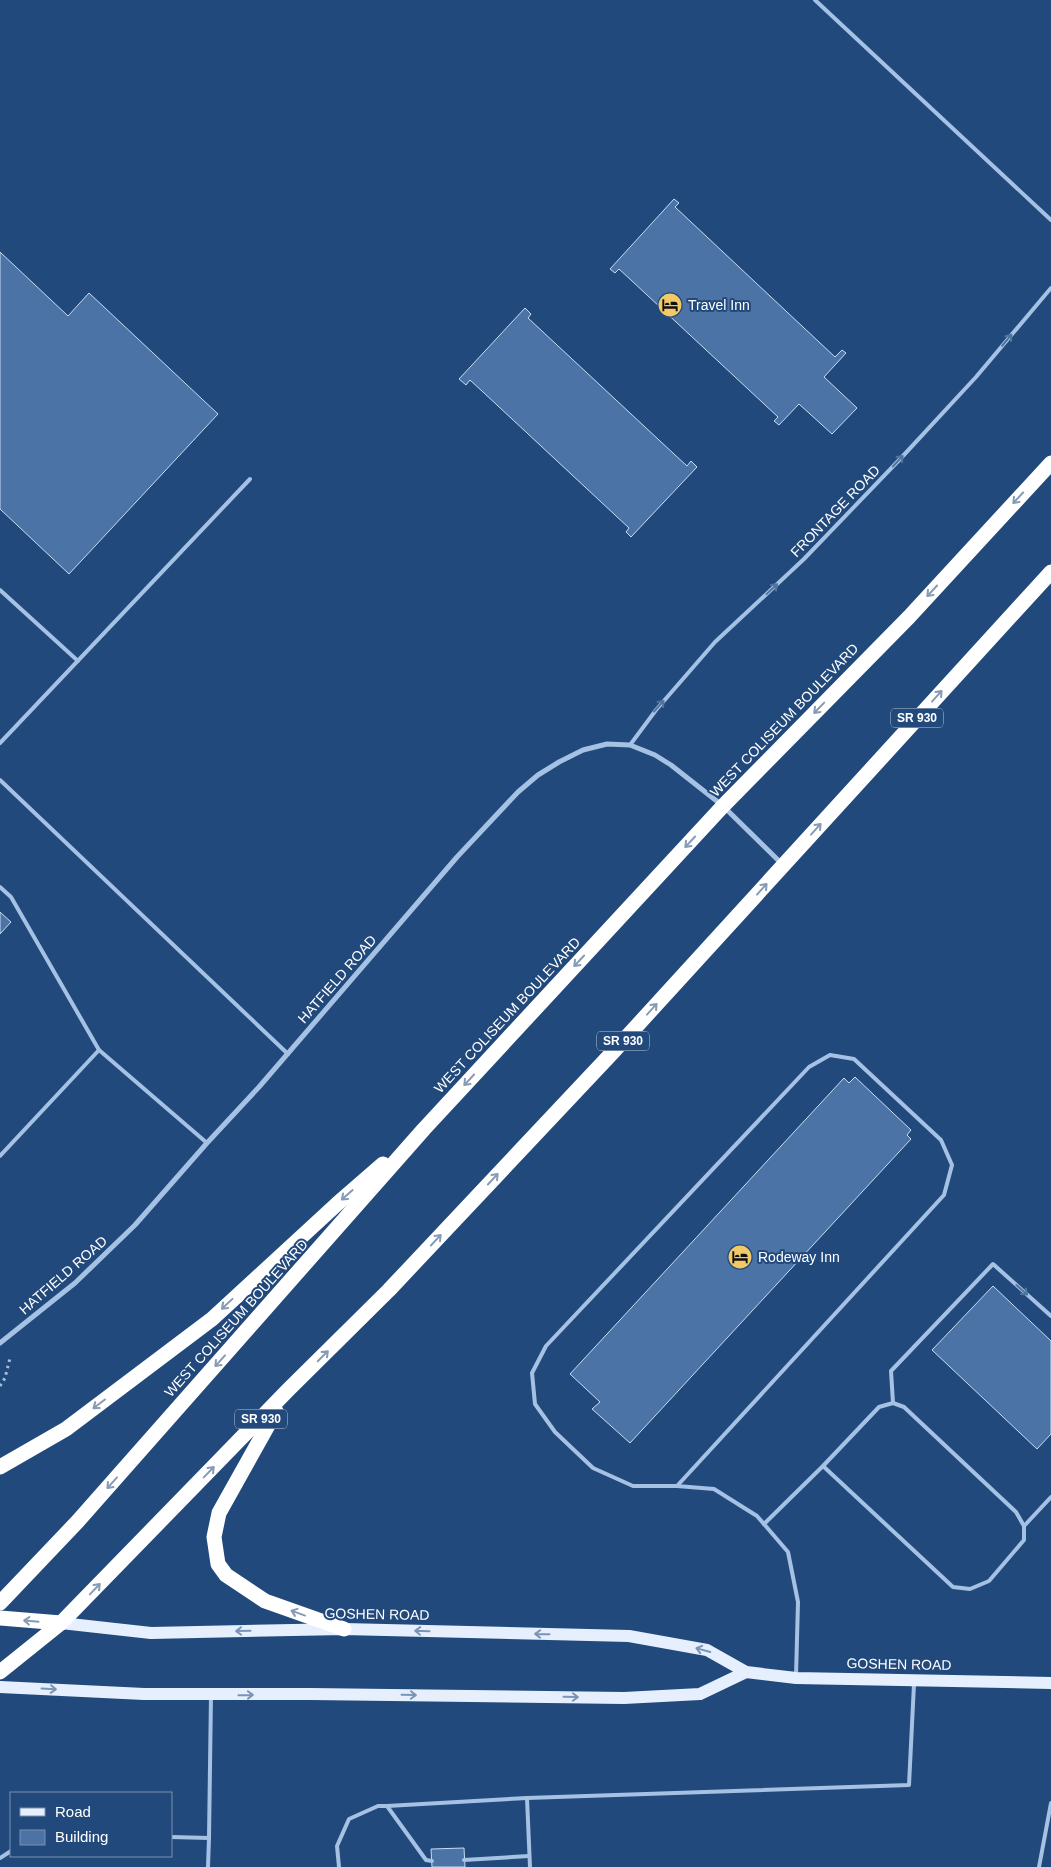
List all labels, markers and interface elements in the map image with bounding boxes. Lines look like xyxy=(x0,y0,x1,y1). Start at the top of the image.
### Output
hotel icon: Travel Inn xyxy=(657,292,683,318)
place label: Travel Inn xyxy=(688,297,750,313)
one-way arrow xyxy=(1001,334,1012,347)
one-way arrow xyxy=(892,455,904,468)
street label: FRONTAGE ROAD xyxy=(787,462,883,560)
one-way arrow xyxy=(1012,492,1024,505)
one-way arrow xyxy=(765,583,778,595)
one-way arrow xyxy=(926,585,938,598)
street label: WEST COLISEUM BOULEVARD xyxy=(707,640,861,800)
one-way arrow xyxy=(931,689,943,702)
one-way arrow xyxy=(654,700,665,713)
one-way arrow xyxy=(813,702,825,714)
road number: SR 930 xyxy=(891,708,943,728)
one-way arrow xyxy=(810,823,822,836)
one-way arrow xyxy=(684,835,696,848)
one-way arrow xyxy=(756,883,768,896)
street label: HATFIELD ROAD xyxy=(295,932,379,1026)
street label: WEST COLISEUM BOULEVARD xyxy=(431,934,583,1096)
one-way arrow xyxy=(573,955,585,967)
one-way arrow xyxy=(646,1003,658,1016)
road number: SR 930 xyxy=(597,1032,649,1050)
one-way arrow xyxy=(463,1074,475,1087)
one-way arrow xyxy=(487,1172,499,1185)
one-way arrow xyxy=(341,1189,354,1200)
street label: HATFIELD ROAD xyxy=(16,1233,110,1317)
one-way arrow xyxy=(430,1234,442,1246)
street label: WEST COLISEUM BOULEVARD xyxy=(161,1236,311,1400)
hotel icon: Rodeway Inn xyxy=(727,1244,753,1270)
place label: Rodeway Inn xyxy=(758,1249,840,1265)
one-way arrow xyxy=(1016,1284,1029,1296)
one-way arrow xyxy=(221,1299,234,1310)
one-way arrow xyxy=(316,1351,328,1363)
one-way arrow xyxy=(215,1354,226,1367)
one-way arrow xyxy=(92,1399,106,1409)
road number: SR 930 xyxy=(235,1410,287,1428)
one-way arrow xyxy=(203,1466,215,1479)
one-way arrow xyxy=(106,1476,118,1489)
one-way arrow xyxy=(89,1582,101,1595)
street label: GOSHEN ROAD xyxy=(324,1605,430,1623)
one-way arrow xyxy=(291,1608,306,1617)
one-way arrow xyxy=(23,1616,39,1625)
one-way arrow xyxy=(235,1626,252,1636)
one-way arrow xyxy=(414,1626,430,1636)
one-way arrow xyxy=(534,1629,550,1639)
one-way arrow xyxy=(695,1645,711,1654)
street label: GOSHEN ROAD xyxy=(846,1655,952,1673)
one-way arrow xyxy=(40,1685,56,1694)
one-way arrow xyxy=(238,1690,254,1700)
one-way arrow xyxy=(400,1690,416,1700)
one-way arrow xyxy=(562,1692,579,1702)
legend xyxy=(10,1792,172,1857)
text: Road xyxy=(55,1803,91,1820)
text: Building xyxy=(55,1828,108,1845)

